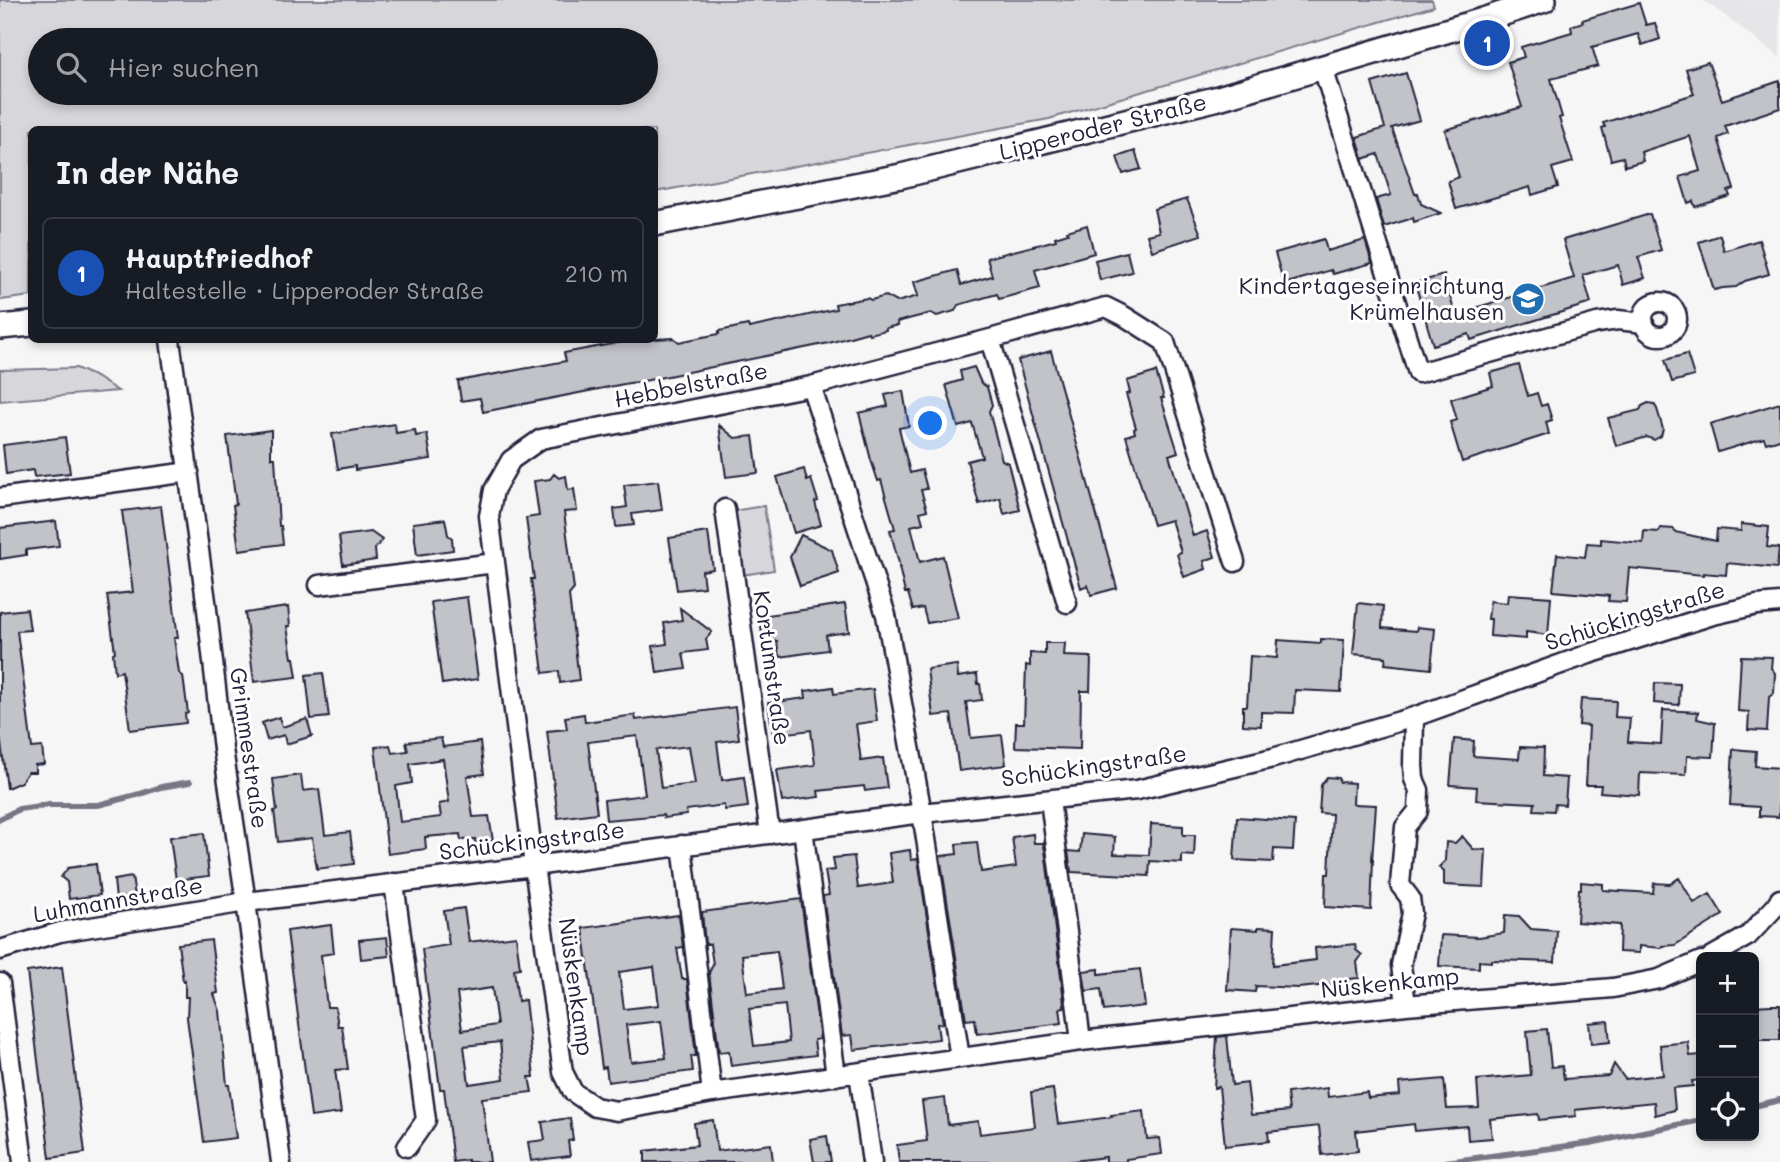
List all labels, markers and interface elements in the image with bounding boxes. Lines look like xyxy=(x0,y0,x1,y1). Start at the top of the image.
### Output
pin: 1 xyxy=(1464,17,1510,69)
search box xyxy=(28,28,658,105)
icon: search xyxy=(52,48,90,86)
text: Hier suchen xyxy=(108,50,259,84)
street label: Lipperoder Straße xyxy=(996,86,1209,166)
text: In der Nähe xyxy=(56,152,239,192)
text: Hauptfriedhof xyxy=(125,241,312,275)
text: 1 xyxy=(76,258,86,288)
text: 210 m xyxy=(565,258,628,288)
place label: Kindertageseinrichtung Krümelhausen xyxy=(1239,270,1504,326)
text: Haltestelle · Lipperoder Straße xyxy=(125,275,484,305)
school or university icon: Kindertageseinrichtung Krümelhausen xyxy=(1509,280,1547,318)
street label: Hebbelstraße xyxy=(611,354,770,414)
your location xyxy=(913,406,947,440)
street label: Schückingstraße xyxy=(1541,573,1728,657)
street label: Kortumstraße xyxy=(747,588,799,747)
street label: Grimmestraße xyxy=(224,665,276,830)
street label: Schückingstraße xyxy=(999,737,1188,793)
street label: Schückingstraße xyxy=(437,814,626,866)
street label: Luhmannstraße xyxy=(31,869,205,929)
street label: Nüskenkamp xyxy=(552,916,602,1058)
map controls xyxy=(1696,952,1759,1141)
button: + xyxy=(1696,952,1759,1015)
street label: Nüskenkamp xyxy=(1319,960,1461,1004)
button: − xyxy=(1696,1015,1759,1078)
button: locate xyxy=(1696,1078,1759,1141)

